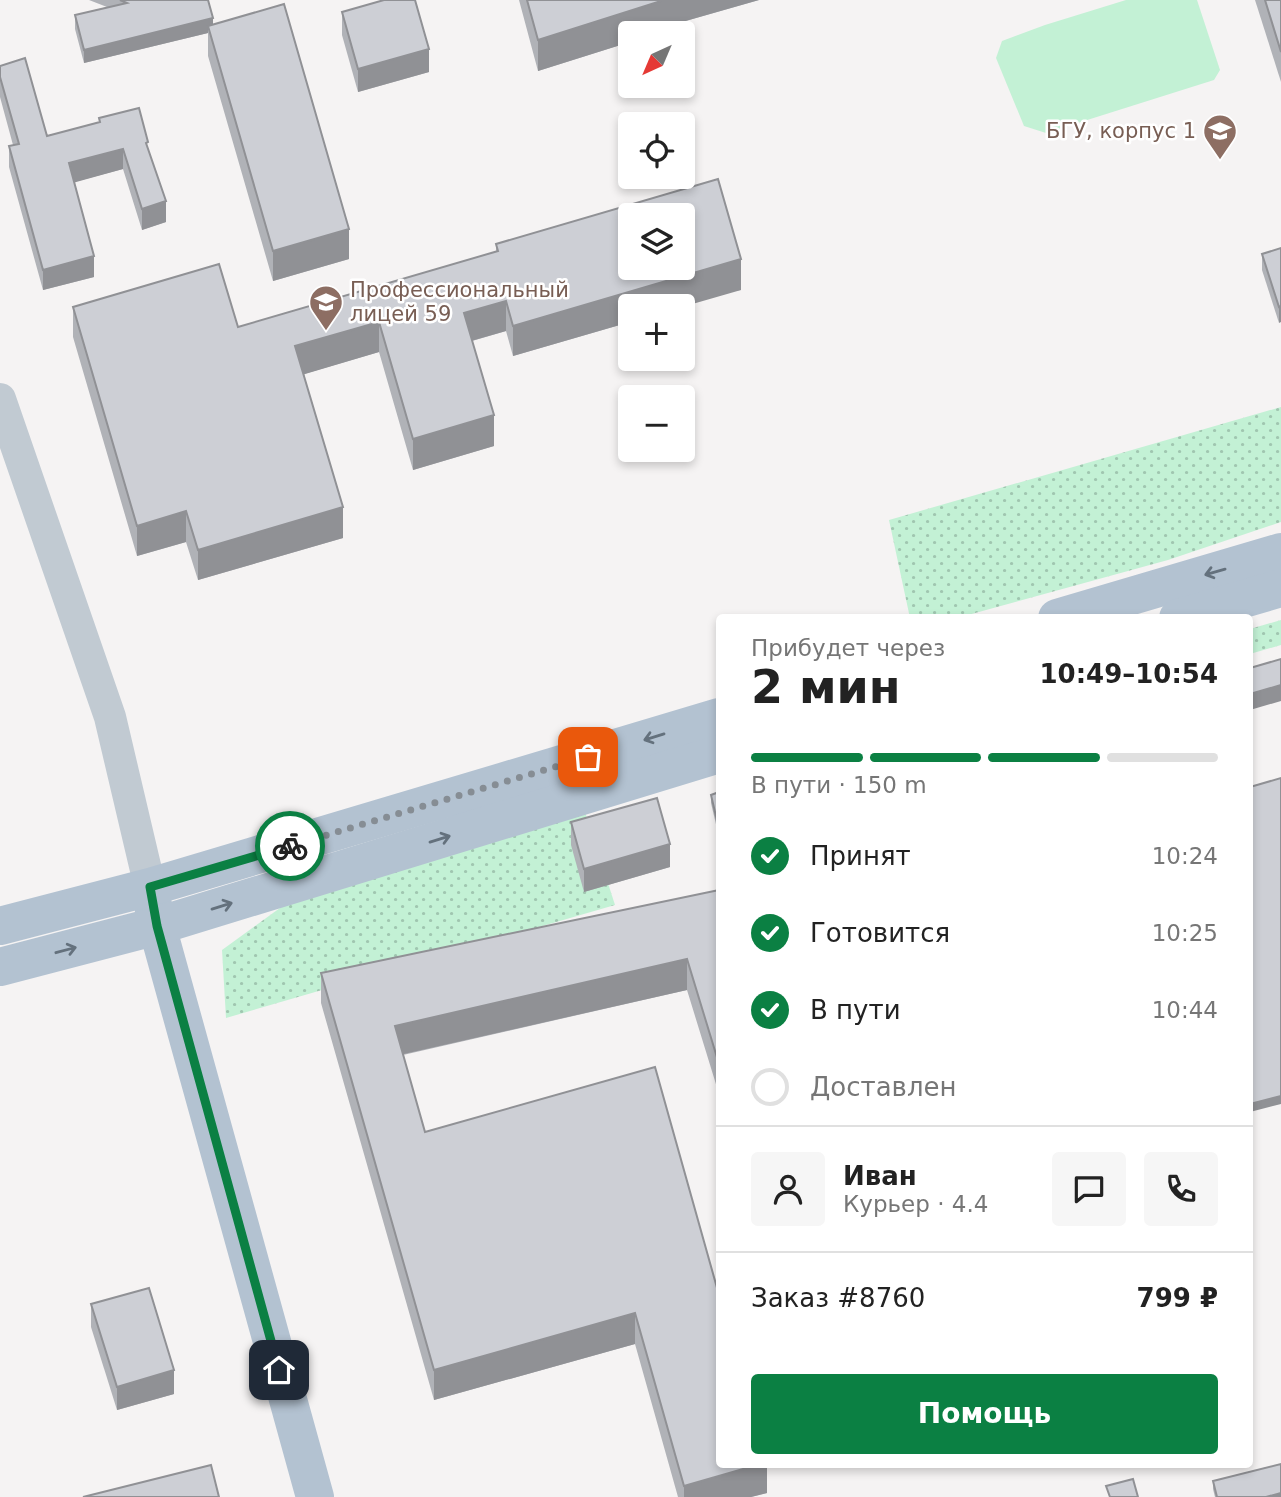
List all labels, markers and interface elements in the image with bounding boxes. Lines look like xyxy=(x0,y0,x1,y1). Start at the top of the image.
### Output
north arrow xyxy=(618,21,695,98)
map controls xyxy=(618,21,695,462)
button: locate xyxy=(618,112,695,189)
school or university icon: БГУ, корпус 1 xyxy=(1201,112,1239,161)
place label: БГУ, корпус 1 xyxy=(1046,119,1196,143)
button: layers xyxy=(618,203,695,280)
place label: Профессиональный лицей 59 xyxy=(350,278,569,326)
school or university icon: Профессиональный лицей 59 xyxy=(307,283,345,332)
button: + xyxy=(618,294,695,371)
button: − xyxy=(618,385,695,462)
one-way arrow xyxy=(1205,566,1227,579)
text: Прибудет через xyxy=(751,635,945,661)
text: 10:49–10:54 xyxy=(1039,659,1218,689)
text: 2 мин xyxy=(751,660,901,714)
pin xyxy=(558,727,618,787)
one-way arrow xyxy=(643,731,665,744)
icon: bag xyxy=(569,738,607,776)
text: В пути · 150 m xyxy=(751,772,927,798)
courier xyxy=(255,811,325,881)
icon: bike xyxy=(271,827,309,865)
one-way arrow xyxy=(429,832,451,845)
icon: check xyxy=(751,837,789,875)
text: Принят xyxy=(810,841,911,871)
text: 10:24 xyxy=(1152,843,1218,869)
one-way arrow xyxy=(211,899,233,912)
icon: check xyxy=(751,914,789,952)
text: Готовится xyxy=(810,918,950,948)
text: 10:25 xyxy=(1152,920,1218,946)
one-way arrow xyxy=(54,943,77,956)
icon: check xyxy=(751,991,789,1029)
text: В пути xyxy=(810,995,901,1025)
text: 10:44 xyxy=(1152,997,1218,1023)
text: Доставлен xyxy=(810,1072,957,1102)
button: person xyxy=(751,1152,825,1226)
button: chat xyxy=(1052,1152,1126,1226)
button: phone xyxy=(1144,1152,1218,1226)
text: Иван xyxy=(843,1161,917,1191)
text: Курьер · 4.4 xyxy=(843,1191,988,1217)
text: Заказ #8760 xyxy=(751,1283,925,1313)
text: 799 ₽ xyxy=(1137,1283,1218,1313)
pin xyxy=(249,1340,309,1400)
icon: home xyxy=(260,1351,298,1389)
button: Помощь xyxy=(751,1374,1218,1454)

